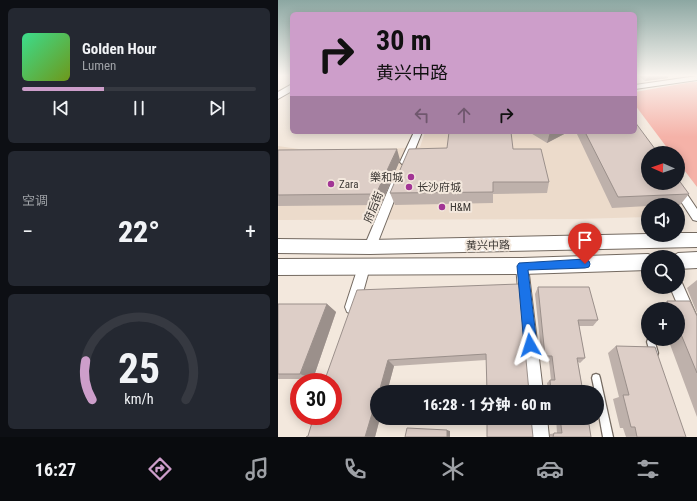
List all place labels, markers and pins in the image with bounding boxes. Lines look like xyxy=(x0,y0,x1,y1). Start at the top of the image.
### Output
place label: 樂和城 xyxy=(370,171,403,184)
marker: 樂和城 xyxy=(406,172,416,182)
place label: Zara xyxy=(339,178,358,191)
marker: Zara xyxy=(326,179,336,189)
place label: 长沙府城 xyxy=(417,181,461,194)
marker: 长沙府城 xyxy=(404,182,414,192)
place label: H&M xyxy=(450,201,471,214)
marker: H&M xyxy=(437,202,447,212)
pin xyxy=(568,223,602,264)

